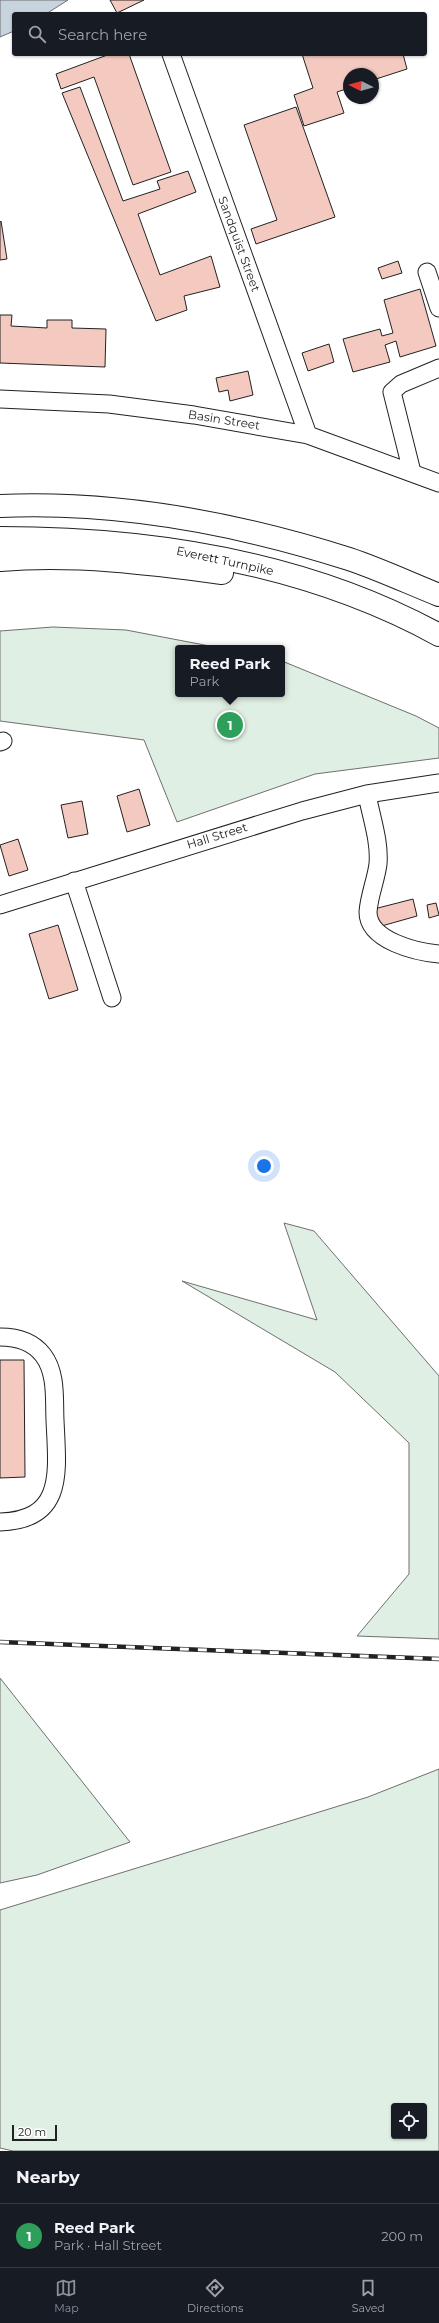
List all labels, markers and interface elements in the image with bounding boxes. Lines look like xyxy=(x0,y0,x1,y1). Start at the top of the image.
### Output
search box xyxy=(12,12,427,56)
icon: search xyxy=(26,23,48,45)
text: Search here xyxy=(58,25,147,44)
north arrow xyxy=(343,68,379,104)
street label: Sandquist Street xyxy=(215,194,264,294)
street label: Basin Street xyxy=(187,406,261,433)
street label: Everett Turnpike xyxy=(175,543,275,578)
popup xyxy=(175,645,285,697)
text: Reed Park xyxy=(190,654,270,673)
text: Park xyxy=(190,673,219,689)
pin: 1 xyxy=(217,710,243,740)
street label: Hall Street xyxy=(185,819,249,852)
your location xyxy=(254,1156,274,1176)
map controls xyxy=(391,2103,427,2139)
button: locate xyxy=(391,2103,427,2139)
scale bar xyxy=(12,2123,57,2142)
text: 20 m xyxy=(18,2125,46,2139)
text: Nearby xyxy=(16,2167,80,2187)
text: Reed Park xyxy=(54,2218,135,2237)
text: 1 xyxy=(26,2228,32,2244)
text: 200 m xyxy=(381,2228,423,2244)
text: Park · Hall Street xyxy=(54,2237,162,2253)
tab: Map xyxy=(54,2277,79,2315)
tab: Directions xyxy=(187,2277,243,2315)
tab: Saved xyxy=(352,2277,385,2315)

